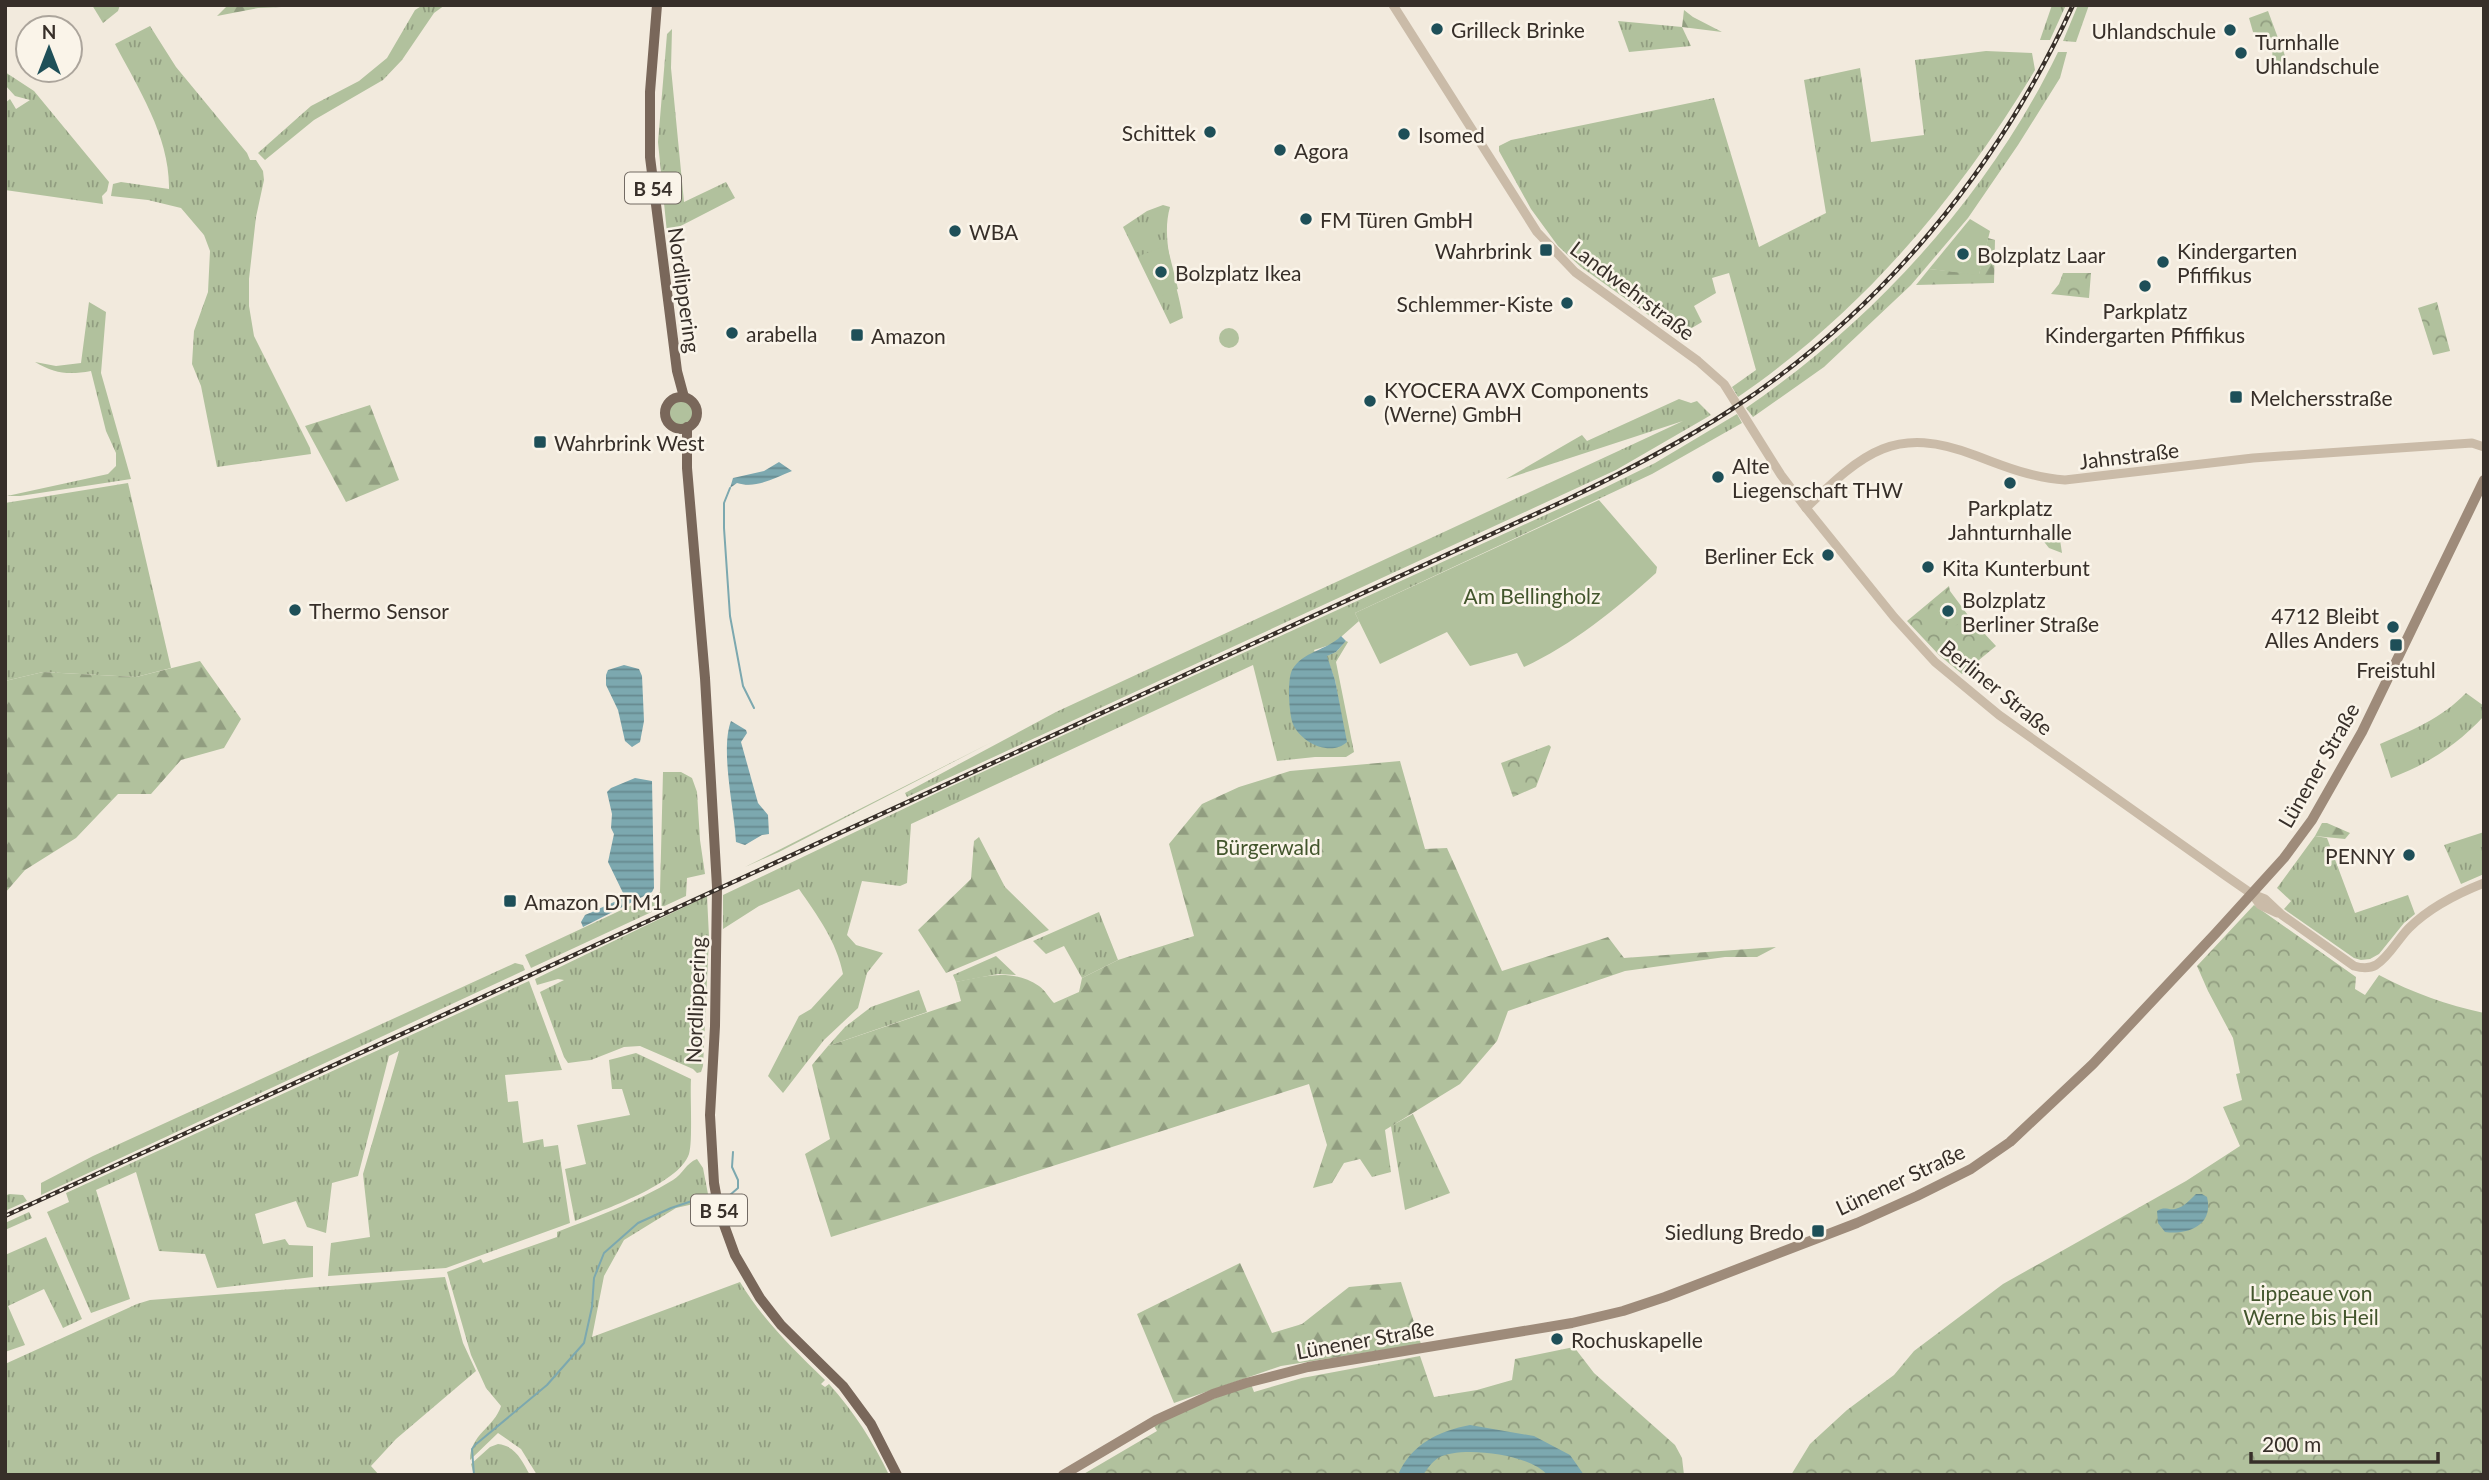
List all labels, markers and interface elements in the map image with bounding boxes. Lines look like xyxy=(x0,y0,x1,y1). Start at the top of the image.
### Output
north arrow xyxy=(14,14,84,84)
place label: Grilleck Brinke xyxy=(1451,17,1585,42)
place label: Uhlandschule xyxy=(2092,18,2216,43)
text: N xyxy=(42,20,56,43)
marker: Grilleck Brinke xyxy=(1429,21,1445,37)
marker: Uhlandschule xyxy=(2222,22,2238,38)
place label: Turnhalle Uhlandschule xyxy=(2255,29,2379,78)
marker: Turnhalle Uhlandschule xyxy=(2233,45,2249,61)
place label: Schittek xyxy=(1122,120,1196,145)
place label: Isomed xyxy=(1418,122,1485,147)
marker: Schittek xyxy=(1202,124,1218,140)
marker: Isomed xyxy=(1396,126,1412,142)
place label: Agora xyxy=(1294,138,1349,163)
marker: Agora xyxy=(1272,142,1288,158)
road number: B 54 xyxy=(625,172,681,204)
place label: FM Türen GmbH xyxy=(1320,207,1473,232)
marker: FM Türen GmbH xyxy=(1298,211,1314,227)
place label: WBA xyxy=(969,219,1019,244)
marker: WBA xyxy=(947,223,963,239)
street label: Nordlippering xyxy=(664,226,706,354)
street label: Landwehrstraße xyxy=(1566,235,1700,345)
place label: Wahrbrink xyxy=(1435,238,1532,263)
place label: Kindergarten Pfiffikus xyxy=(2177,238,2297,287)
marker: Wahrbrink xyxy=(1538,242,1554,258)
place label: Bolzplatz Laar xyxy=(1977,242,2106,267)
marker: Bolzplatz Laar xyxy=(1955,246,1971,262)
marker: Kindergarten Pfiffikus xyxy=(2155,254,2171,270)
place label: Bolzplatz Ikea xyxy=(1175,260,1302,285)
marker: Bolzplatz Ikea xyxy=(1153,264,1169,280)
marker: Parkplatz Kindergarten Pfiffikus xyxy=(2137,278,2153,294)
place label: Schlemmer-Kiste xyxy=(1397,291,1553,316)
marker: Schlemmer-Kiste xyxy=(1559,295,1575,311)
place label: Parkplatz Kindergarten Pfiffikus xyxy=(2045,298,2245,347)
place label: arabella xyxy=(746,321,818,346)
place label: Amazon xyxy=(871,323,946,348)
marker: arabella xyxy=(724,325,740,341)
marker: Amazon xyxy=(849,327,865,343)
place label: KYOCERA AVX Components (Werne) GmbH xyxy=(1384,377,1649,426)
place label: Melchersstraße xyxy=(2250,385,2393,410)
marker: Melchersstraße xyxy=(2228,389,2244,405)
marker: KYOCERA AVX Components (Werne) GmbH xyxy=(1362,393,1378,409)
place label: Wahrbrink West xyxy=(554,430,705,455)
marker: Wahrbrink West xyxy=(532,434,548,450)
street label: Jahnstraße xyxy=(2078,436,2180,474)
place label: Alte Liegenschaft THW xyxy=(1732,453,1903,502)
marker: Alte Liegenschaft THW xyxy=(1710,469,1726,485)
marker: Parkplatz Jahnturnhalle xyxy=(2002,475,2018,491)
place label: Parkplatz Jahnturnhalle xyxy=(1948,495,2072,544)
place label: Berliner Eck xyxy=(1704,543,1814,568)
marker: Berliner Eck xyxy=(1820,547,1836,563)
place label: Kita Kunterbunt xyxy=(1942,555,2090,580)
marker: Kita Kunterbunt xyxy=(1920,559,1936,575)
park label: Am Bellingholz xyxy=(1464,583,1601,608)
place label: Bolzplatz Berliner Straße xyxy=(1962,587,2099,636)
place label: Thermo Sensor xyxy=(309,598,449,623)
marker: Thermo Sensor xyxy=(287,602,303,618)
marker: Bolzplatz Berliner Straße xyxy=(1940,603,1956,619)
place label: 4712 Bleibt Alles Anders xyxy=(2265,603,2379,652)
marker: 4712 Bleibt Alles Anders xyxy=(2385,619,2401,635)
street label: Berliner Straße xyxy=(1936,634,2058,740)
marker: Freistuhl xyxy=(2388,637,2404,653)
place label: Freistuhl xyxy=(2356,657,2436,682)
street label: Lünener Straße xyxy=(2272,698,2364,832)
park label: Bürgerwald xyxy=(1215,834,1321,859)
place label: PENNY xyxy=(2325,843,2396,868)
marker: PENNY xyxy=(2401,847,2417,863)
place label: Amazon DTM1 xyxy=(524,889,664,914)
marker: Amazon DTM1 xyxy=(502,893,518,909)
street label: Nordlippering xyxy=(680,936,710,1064)
street label: Lünener Straße xyxy=(1831,1138,1969,1220)
road number: B 54 xyxy=(691,1194,747,1226)
place label: Siedlung Bredo xyxy=(1665,1219,1804,1244)
marker: Siedlung Bredo xyxy=(1810,1223,1826,1239)
park label: Lippeaue von Werne bis Heil xyxy=(2243,1280,2379,1329)
street label: Lünener Straße xyxy=(1294,1315,1436,1363)
place label: Rochuskapelle xyxy=(1571,1327,1703,1352)
marker: Rochuskapelle xyxy=(1549,1331,1565,1347)
scale bar xyxy=(2251,1420,2438,1464)
text: 200 m xyxy=(2262,1431,2321,1456)

